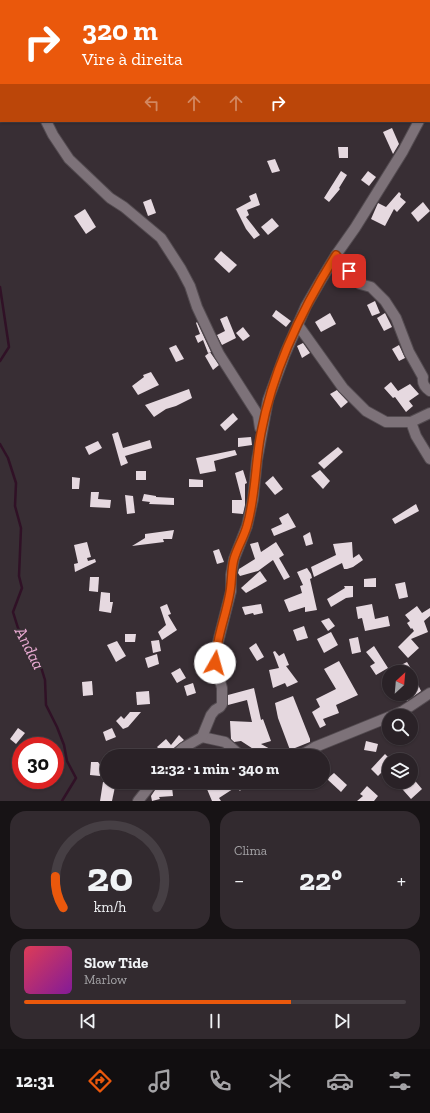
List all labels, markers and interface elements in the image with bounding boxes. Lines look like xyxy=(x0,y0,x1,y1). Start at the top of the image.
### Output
text: 320 m xyxy=(82,14,158,47)
icon: right xyxy=(16,16,68,68)
text: Vire à direita xyxy=(82,48,183,70)
icon: left xyxy=(141,92,163,114)
icon: ahead xyxy=(183,92,205,114)
icon: ahead xyxy=(225,92,247,114)
icon: right xyxy=(267,92,289,114)
pin xyxy=(332,254,366,288)
icon: arrive xyxy=(338,260,360,282)
water label: Andaa xyxy=(10,622,49,673)
position arrow xyxy=(194,642,236,684)
north arrow xyxy=(382,665,418,701)
map controls xyxy=(382,665,418,789)
button: search xyxy=(382,709,418,745)
speed limit sign: 30 xyxy=(12,737,64,789)
button: layers xyxy=(382,753,418,789)
text: 12:32 · 1 min · 340 m xyxy=(151,760,279,778)
text: Clima xyxy=(234,843,267,858)
text: 20 xyxy=(87,852,133,902)
text: 22° xyxy=(299,862,342,898)
text: − xyxy=(234,867,244,894)
text: + xyxy=(397,867,406,894)
text: km/h xyxy=(94,899,126,916)
text: Slow Tide xyxy=(84,954,148,972)
text: Marlow xyxy=(84,972,127,987)
icon: previous xyxy=(77,1010,99,1032)
icon: pause xyxy=(204,1010,226,1032)
icon: next xyxy=(331,1010,353,1032)
icon: directions xyxy=(86,1067,114,1095)
icon: music xyxy=(146,1067,174,1095)
icon: phone xyxy=(206,1067,234,1095)
icon: climate xyxy=(266,1067,294,1095)
icon: car xyxy=(326,1067,354,1095)
icon: filters xyxy=(386,1067,414,1095)
text: 12:31 xyxy=(16,1070,54,1092)

